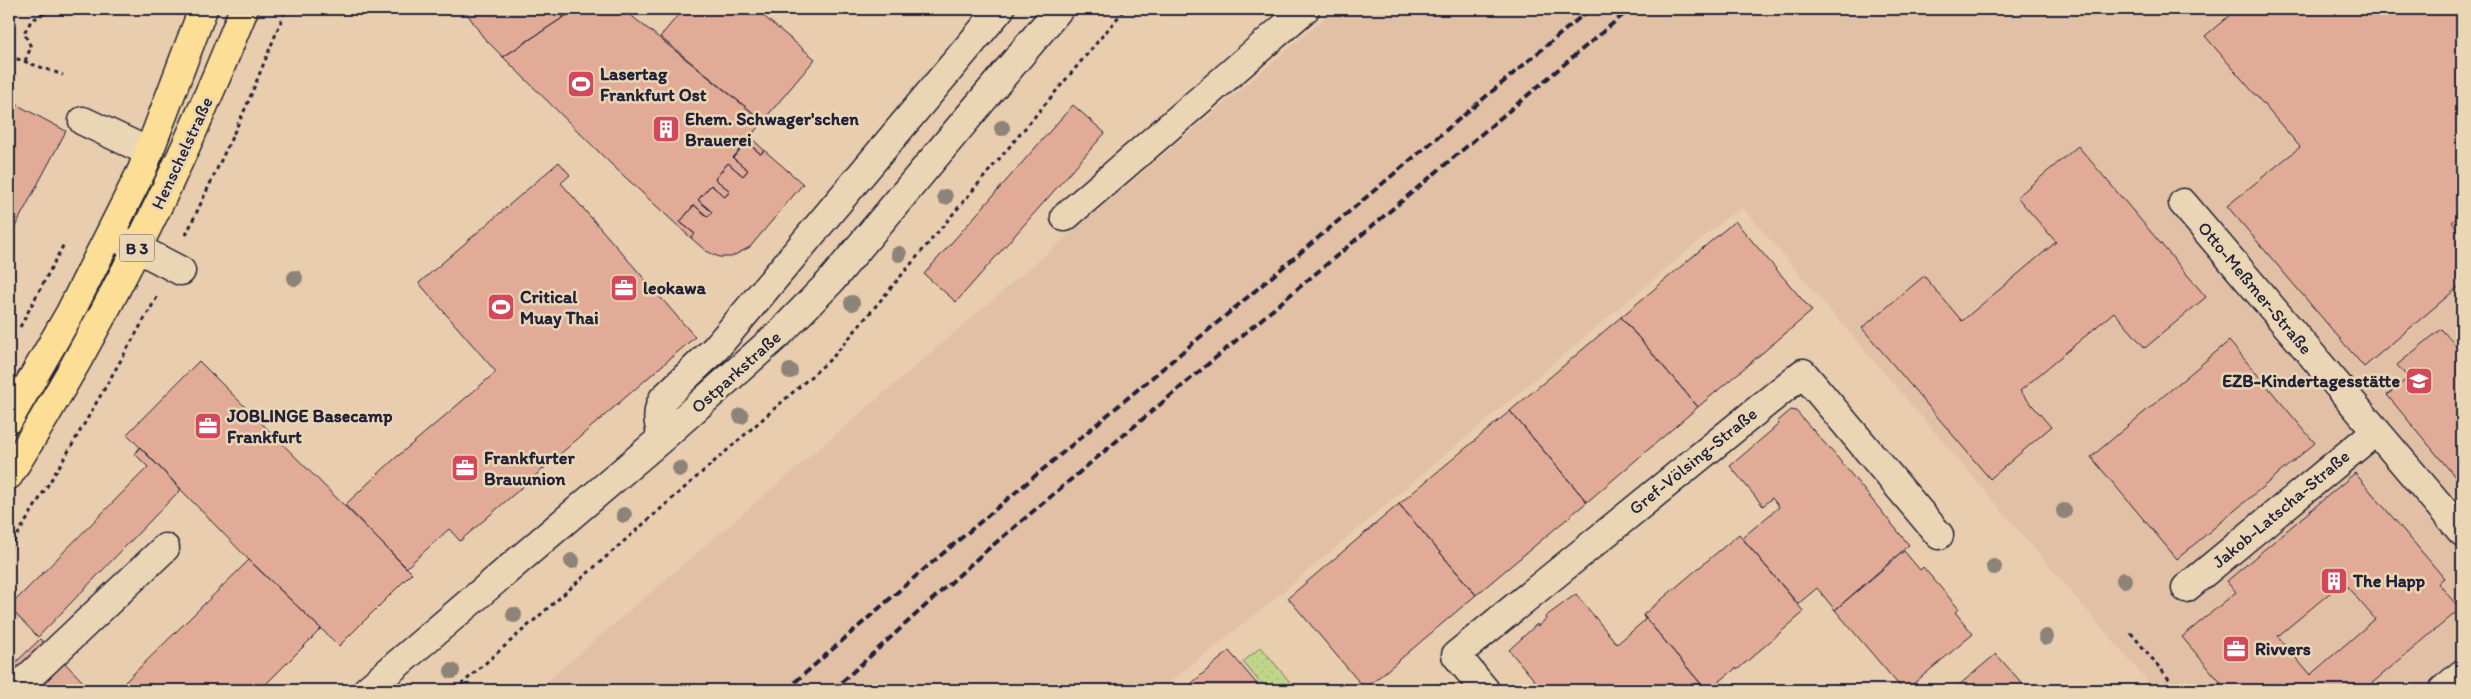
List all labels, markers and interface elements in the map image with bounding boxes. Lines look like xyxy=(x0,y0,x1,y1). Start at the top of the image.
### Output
place label: Lasertag Frankfurt Ost xyxy=(600,63,707,106)
sports icon: Lasertag Frankfurt Ost xyxy=(566,69,596,99)
street label: Henschelstraße xyxy=(146,93,218,213)
place label: Ehem. Schwager'schen Brauerei xyxy=(685,108,859,151)
building icon: Ehem. Schwager'schen Brauerei xyxy=(651,114,681,144)
street label: Otto-Meßmer-Straße xyxy=(2193,217,2317,359)
road number: B 3 xyxy=(120,234,154,262)
office icon: leokawa xyxy=(609,273,639,303)
place label: leokawa xyxy=(643,277,707,299)
place label: Critical Muay Thai xyxy=(520,286,599,329)
sports icon: Critical Muay Thai xyxy=(486,292,516,322)
street label: Ostparkstraße xyxy=(687,326,785,418)
school or university icon: EZB-Kindertagesstätte xyxy=(2404,366,2434,396)
place label: EZB-Kindertagesstätte xyxy=(2222,370,2400,392)
street label: Gref-Völsing-Straße xyxy=(1625,403,1761,519)
place label: JOBLINGE Basecamp Frankfurt xyxy=(226,405,393,448)
office icon: JOBLINGE Basecamp Frankfurt xyxy=(193,411,223,441)
street label: Jakob-Latscha-Straße xyxy=(2208,445,2354,573)
place label: Frankfurter Brauunion xyxy=(484,447,575,490)
office icon: Frankfurter Brauunion xyxy=(450,453,480,483)
building icon: The Happ xyxy=(2319,566,2349,596)
place label: The Happ xyxy=(2352,570,2426,592)
office icon: Rivvers xyxy=(2221,634,2251,664)
place label: Rivvers xyxy=(2255,638,2311,660)

